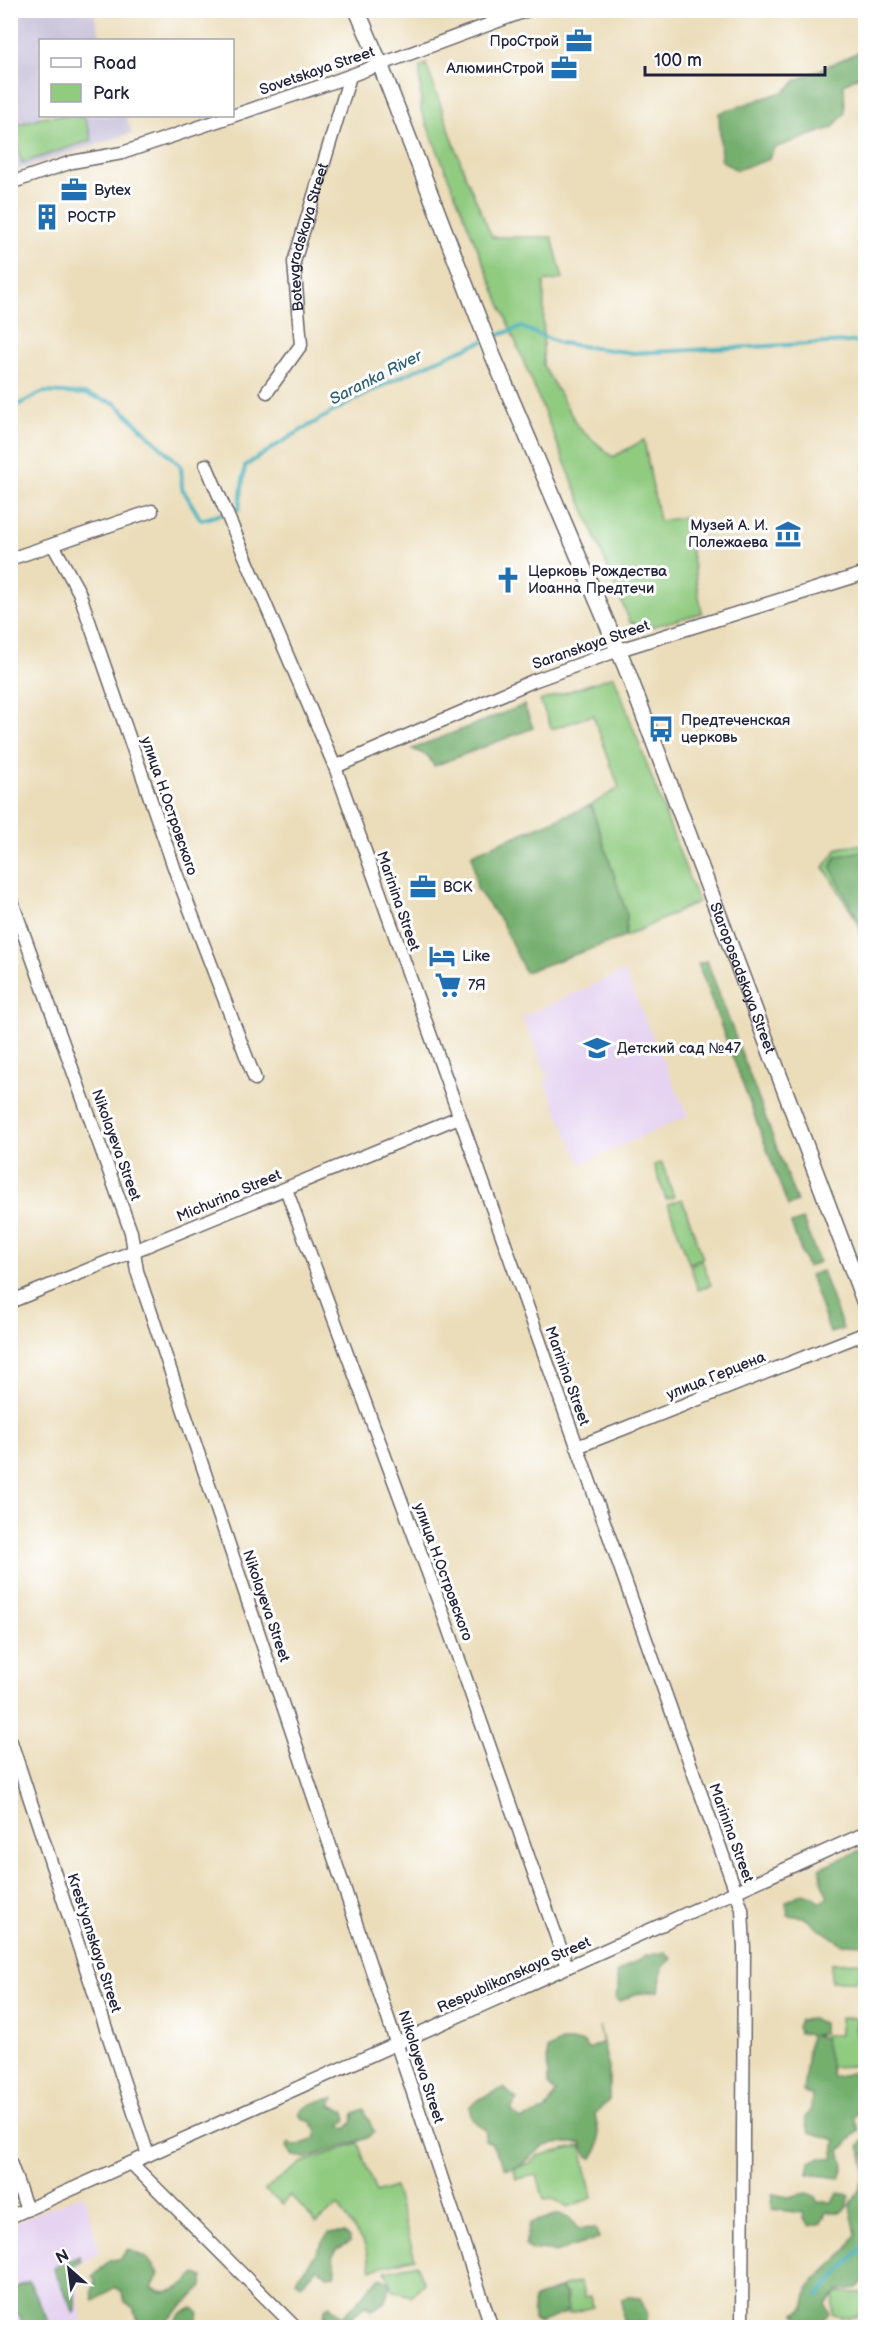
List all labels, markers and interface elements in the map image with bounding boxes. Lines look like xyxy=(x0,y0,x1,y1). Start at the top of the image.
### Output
office icon: ПроСтрой xyxy=(564,26,594,56)
place label: ПроСтрой xyxy=(489,32,559,51)
legend xyxy=(39,39,234,117)
scale bar xyxy=(645,39,825,77)
street label: Sovetskaya Street xyxy=(257,42,378,100)
text: 100 m xyxy=(654,50,702,71)
text: Road xyxy=(93,53,137,74)
office icon: АлюминСтрой xyxy=(549,53,579,83)
place label: АлюминСтрой xyxy=(445,59,544,78)
text: Park xyxy=(93,83,129,104)
street label: Botevgradskaya Street xyxy=(284,160,333,312)
office icon: Byteх xyxy=(59,175,89,205)
place label: Byteх xyxy=(94,181,131,200)
building icon: РОСТР xyxy=(32,202,62,232)
place label: РОСТР xyxy=(67,208,116,227)
water label: Saranka River xyxy=(327,346,426,409)
place label: Музей А. И. Полежаева xyxy=(688,516,768,552)
museum icon: Музей А. И. Полежаева xyxy=(773,519,803,549)
place label: Церковь Рождества Иоанна Предтечи xyxy=(528,562,667,598)
church icon: Церковь Рождества Иоанна Предтечи xyxy=(493,565,523,595)
street label: Saranskaya Street xyxy=(530,616,652,674)
place label: Предтеченская церковь xyxy=(681,711,790,747)
bus stop icon: Предтеченская церковь xyxy=(646,714,676,744)
street label: улица Н.Островского xyxy=(136,734,202,878)
street label: Marinina Street xyxy=(372,849,424,954)
office icon: ВСК xyxy=(408,872,438,902)
place label: ВСК xyxy=(443,878,473,897)
street label: Staroposadskaya Street xyxy=(705,900,780,1056)
hotel icon: Like xyxy=(427,941,457,971)
place label: Like xyxy=(462,947,490,966)
supermarket icon: 7Я xyxy=(433,970,463,1000)
place label: 7Я xyxy=(468,976,486,995)
school or university icon: Детский сад №47 xyxy=(582,1033,612,1063)
place label: Детский сад №47 xyxy=(617,1039,742,1058)
street label: Nikolayeva Street xyxy=(87,1087,145,1204)
street label: Michurina Street xyxy=(174,1165,285,1227)
street label: Marinina Street xyxy=(540,1324,594,1429)
street label: улица Герцена xyxy=(664,1347,768,1405)
street label: улица Н.Островского xyxy=(409,1501,477,1644)
street label: Nikolayeva Street xyxy=(238,1547,294,1665)
street label: Marinina Street xyxy=(704,1781,758,1886)
street label: Krest'yanskaya Street xyxy=(63,1871,126,2015)
street label: Respublikanskaya Street xyxy=(434,1932,594,2017)
street label: Nikolayeva Street xyxy=(394,2008,448,2126)
north arrow xyxy=(39,2239,99,2299)
text: N xyxy=(53,2246,72,2268)

